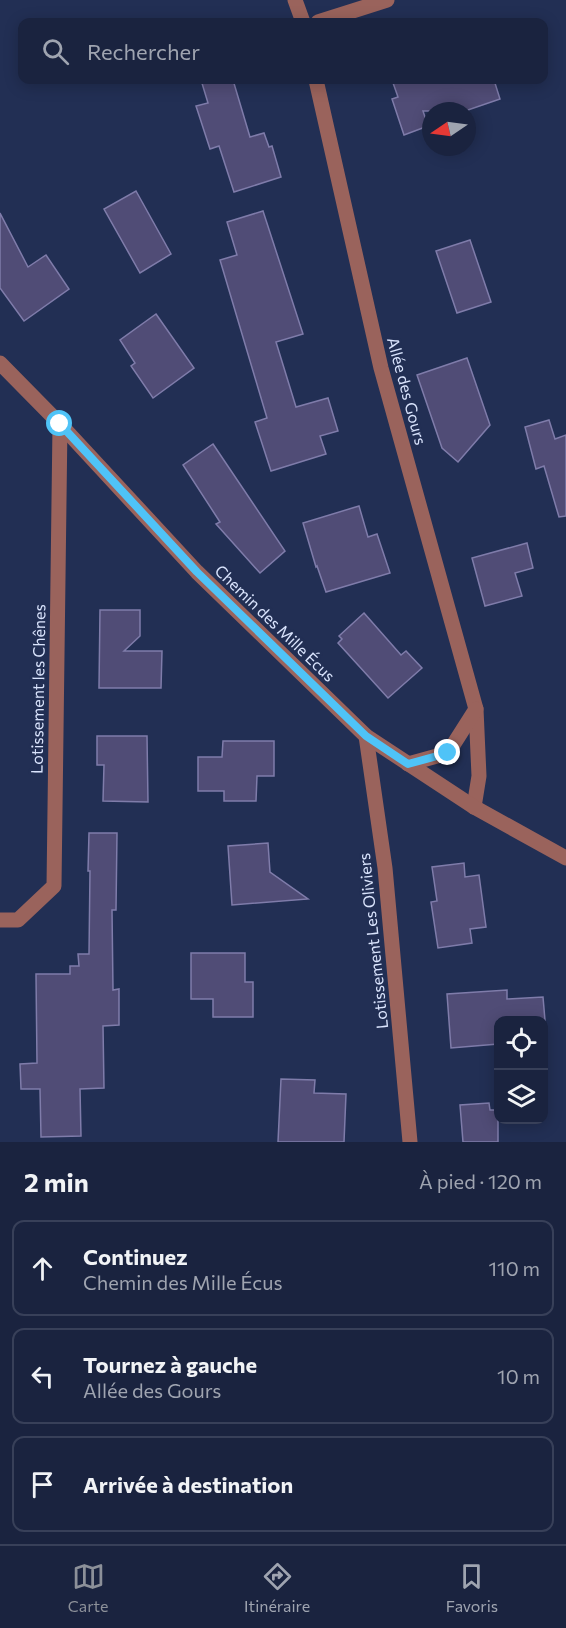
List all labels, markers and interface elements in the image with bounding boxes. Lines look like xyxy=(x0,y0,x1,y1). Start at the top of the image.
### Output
search box xyxy=(18,18,548,84)
icon: search xyxy=(39,35,72,68)
text: Rechercher xyxy=(87,38,200,65)
north arrow xyxy=(422,102,476,156)
street label: Allée des Gours xyxy=(384,335,431,447)
route start xyxy=(46,410,72,436)
street label: Chemin des Mille Écus xyxy=(211,560,339,685)
street label: Lotissement les Chênes xyxy=(27,604,48,774)
route end xyxy=(434,739,460,765)
street label: Lotissement Les Oliviers xyxy=(354,852,391,1030)
map controls xyxy=(494,1016,548,1124)
button: locate xyxy=(494,1016,548,1070)
button: layers xyxy=(494,1070,548,1124)
text: 2 min xyxy=(24,1166,89,1197)
text: À pied · 120 m xyxy=(419,1169,542,1193)
text: Continuez xyxy=(83,1243,188,1270)
icon: ahead xyxy=(26,1252,59,1285)
text: 110 m xyxy=(489,1256,540,1280)
text: Chemin des Mille Écus xyxy=(83,1270,282,1294)
text: Tournez à gauche xyxy=(83,1351,257,1378)
icon: left xyxy=(26,1360,59,1393)
text: 10 m xyxy=(497,1364,540,1388)
text: Allée des Gours xyxy=(83,1378,221,1402)
icon: arrive xyxy=(26,1468,59,1501)
text: Arrivée à destination xyxy=(83,1471,293,1498)
tab: Carte xyxy=(68,1560,108,1615)
tab: Itinéraire xyxy=(244,1560,310,1615)
tab: Favoris xyxy=(446,1560,498,1615)

